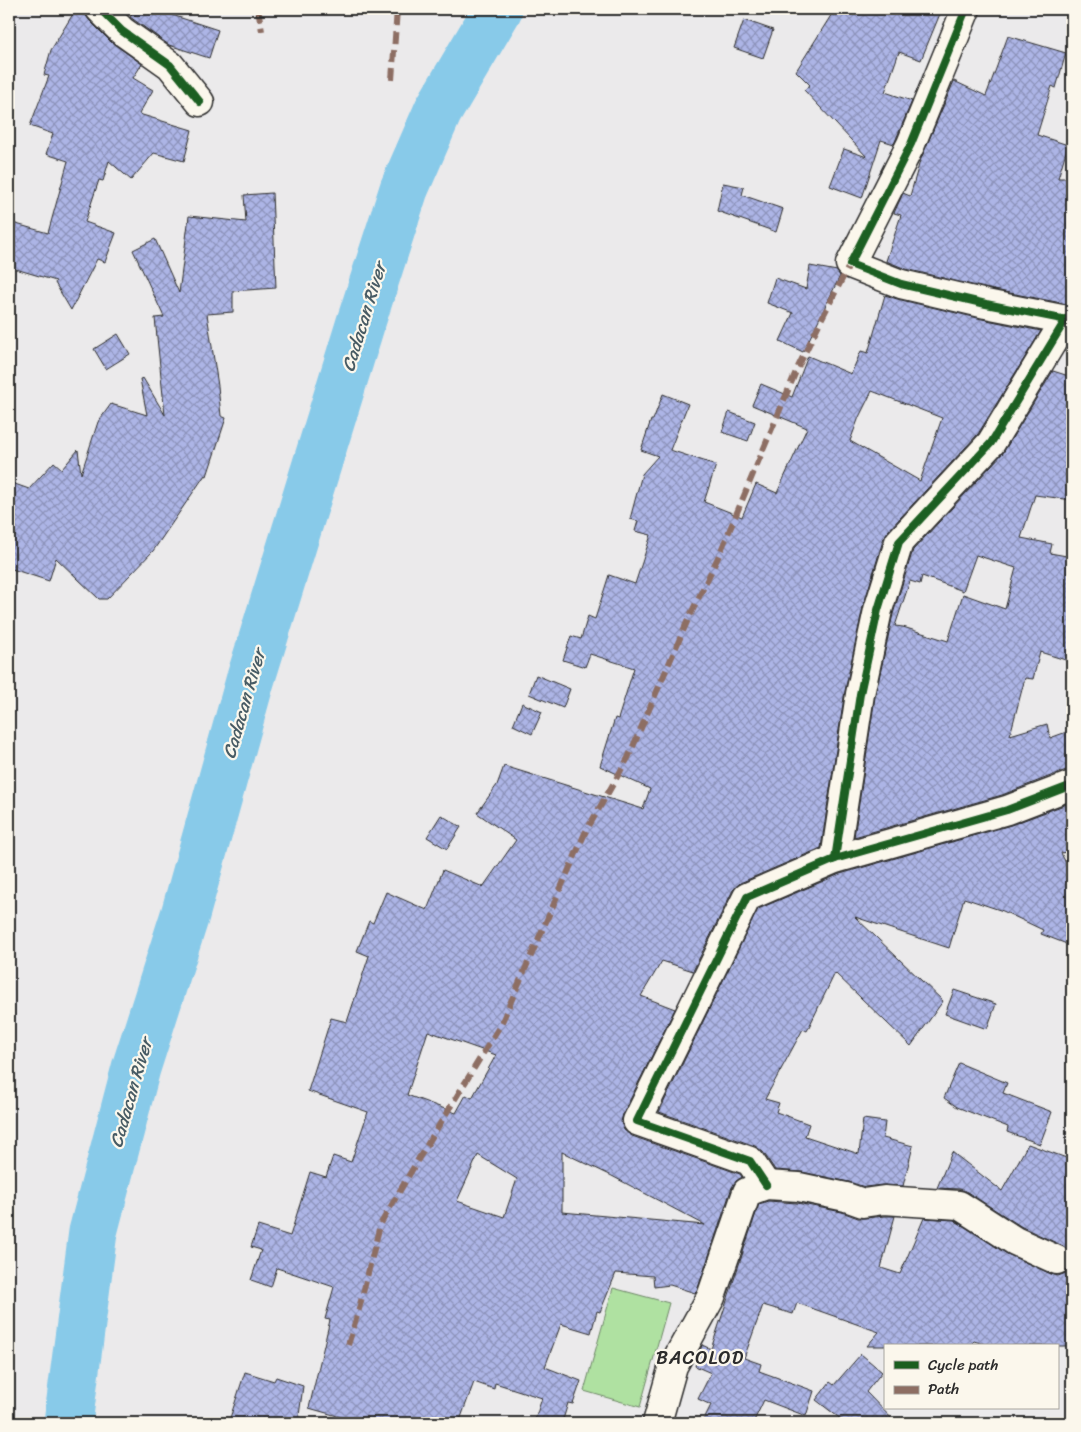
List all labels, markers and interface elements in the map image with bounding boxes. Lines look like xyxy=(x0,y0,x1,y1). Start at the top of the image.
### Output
water label: Cadacan River xyxy=(332,255,397,375)
water label: Cadacan River xyxy=(213,642,276,762)
water label: Cadacan River xyxy=(100,1031,163,1151)
district label: BACOLOD xyxy=(656,1341,744,1374)
legend xyxy=(884,1344,1058,1410)
text: Cycle path xyxy=(928,1352,999,1378)
text: Path xyxy=(928,1376,959,1402)

